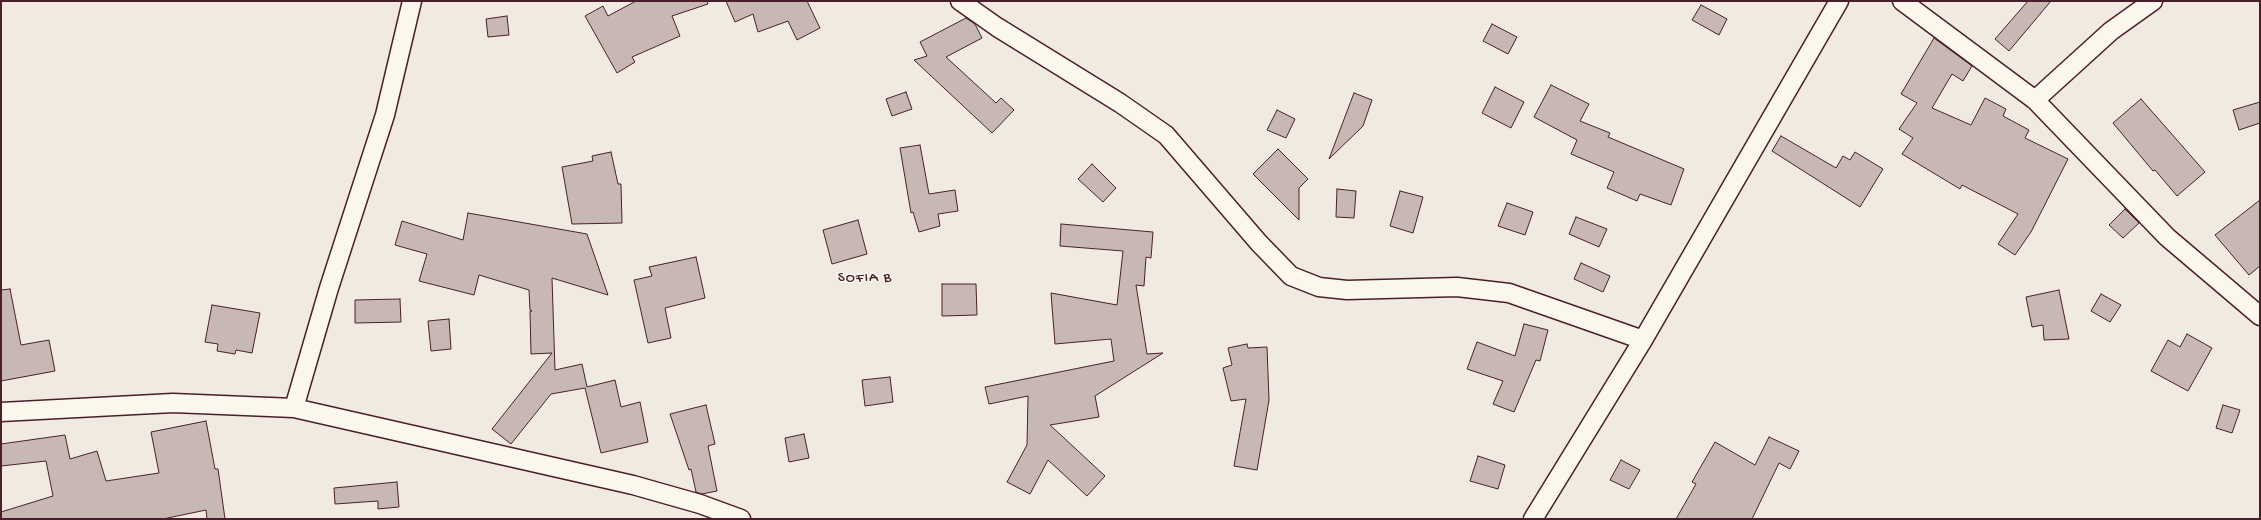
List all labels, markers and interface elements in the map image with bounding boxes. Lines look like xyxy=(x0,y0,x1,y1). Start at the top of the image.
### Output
district label: SOFIA B xyxy=(838,270,892,288)

